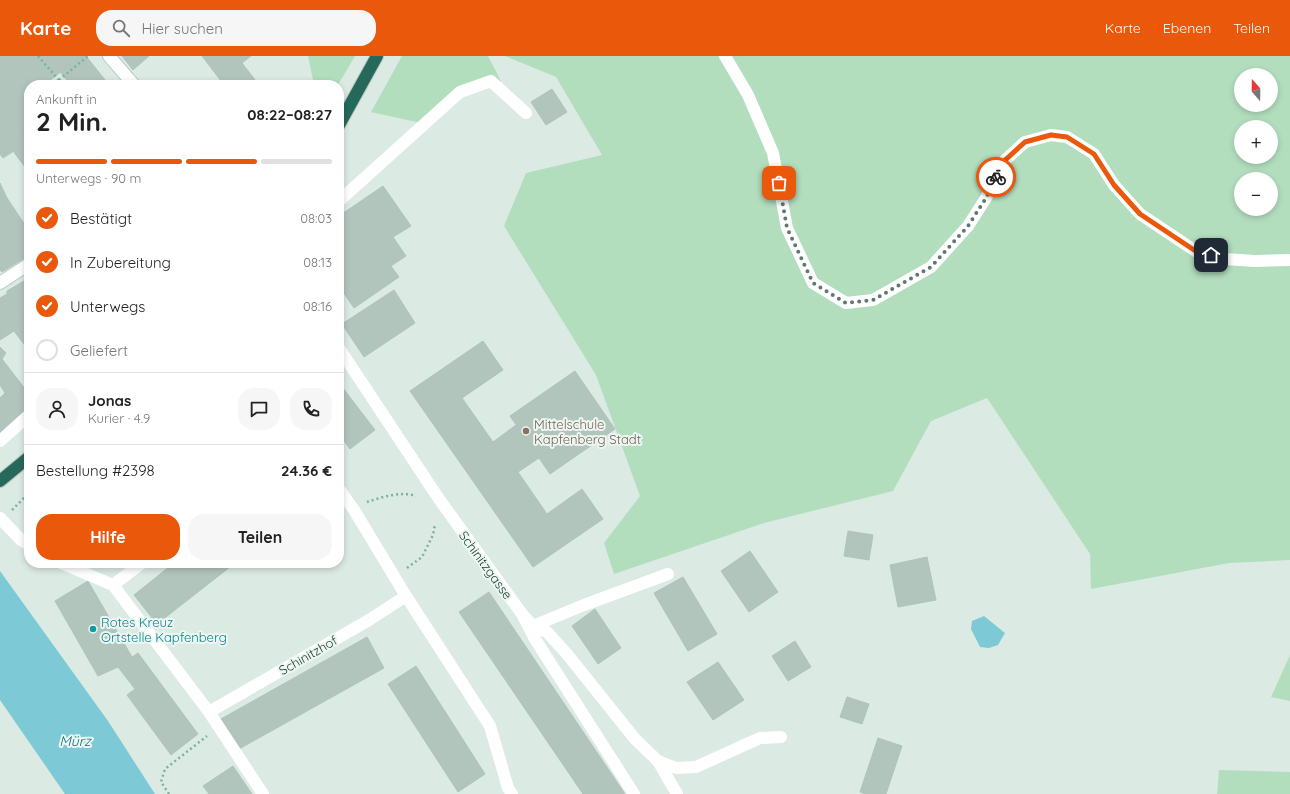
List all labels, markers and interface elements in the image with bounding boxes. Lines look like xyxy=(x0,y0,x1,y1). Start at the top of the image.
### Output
search box xyxy=(96,10,376,46)
text: Karte xyxy=(20,16,72,40)
icon: search xyxy=(110,17,132,39)
text: Hier suchen xyxy=(142,19,223,38)
text: Karte xyxy=(1105,19,1141,37)
text: Ebenen xyxy=(1163,19,1211,37)
text: Teilen xyxy=(1233,19,1270,37)
north arrow xyxy=(1234,68,1278,112)
map controls xyxy=(1234,68,1278,216)
text: Ankunft in xyxy=(36,91,97,107)
text: 2 Min. xyxy=(36,105,107,138)
text: 08:22–08:27 xyxy=(247,105,332,124)
button: + xyxy=(1234,120,1278,164)
courier xyxy=(976,157,1016,197)
pin xyxy=(762,166,796,200)
icon: bike xyxy=(985,166,1007,188)
text: Unterwegs · 90 m xyxy=(36,170,141,186)
icon: bag xyxy=(768,172,790,194)
button: − xyxy=(1234,172,1278,216)
icon: check xyxy=(36,207,58,229)
text: Bestätigt xyxy=(70,209,132,228)
text: 08:03 xyxy=(300,210,332,226)
pin xyxy=(1194,238,1228,272)
icon: home xyxy=(1200,244,1222,266)
icon: check xyxy=(36,251,58,273)
text: In Zubereitung xyxy=(70,253,171,272)
text: 08:13 xyxy=(303,254,332,270)
icon: check xyxy=(36,295,58,317)
text: Unterwegs xyxy=(70,297,145,316)
text: 08:16 xyxy=(303,298,332,314)
text: Geliefert xyxy=(70,341,128,360)
button: person xyxy=(36,388,78,430)
button: chat xyxy=(238,388,280,430)
button: phone xyxy=(290,388,332,430)
text: Jonas xyxy=(88,391,131,410)
text: Kurier · 4.9 xyxy=(88,410,150,426)
place label: Mittelschule Kapfenberg Stadt xyxy=(534,416,641,447)
marker: Mittelschule Kapfenberg Stadt xyxy=(521,426,531,436)
text: Bestellung #2398 xyxy=(36,461,155,480)
text: 24.36 € xyxy=(281,461,332,480)
button: Hilfe xyxy=(36,514,180,560)
button: Teilen xyxy=(188,514,332,560)
street label: Schinitzgasse xyxy=(456,528,516,602)
place label: Rotes Kreuz Ortstelle Kapfenberg xyxy=(101,614,227,645)
marker: Rotes Kreuz Ortstelle Kapfenberg xyxy=(88,624,98,634)
street label: Schinitzhof xyxy=(276,632,340,678)
water label: Mürz xyxy=(59,732,92,750)

